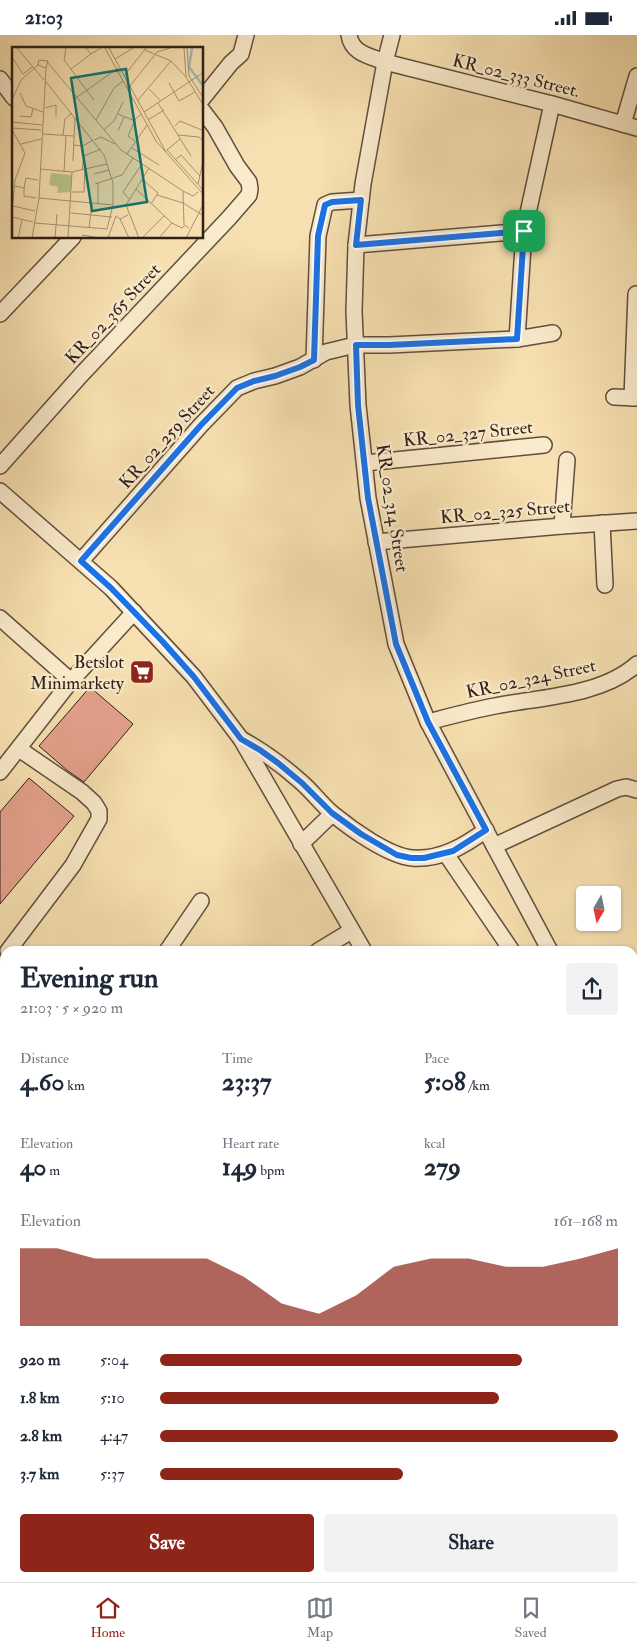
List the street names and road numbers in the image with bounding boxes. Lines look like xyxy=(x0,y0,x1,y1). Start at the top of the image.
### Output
street label: KR_02_333 Street. xyxy=(450,49,582,103)
street label: KR_02_365 Street xyxy=(60,258,166,369)
street label: KR_02_259 Street xyxy=(114,380,220,494)
street label: KR_02_327 Street xyxy=(402,416,534,452)
street label: KR_02_314 Street xyxy=(371,442,413,574)
street label: KR_02_325 Street xyxy=(439,495,571,529)
street label: KR_02_324 Street xyxy=(464,654,598,704)

